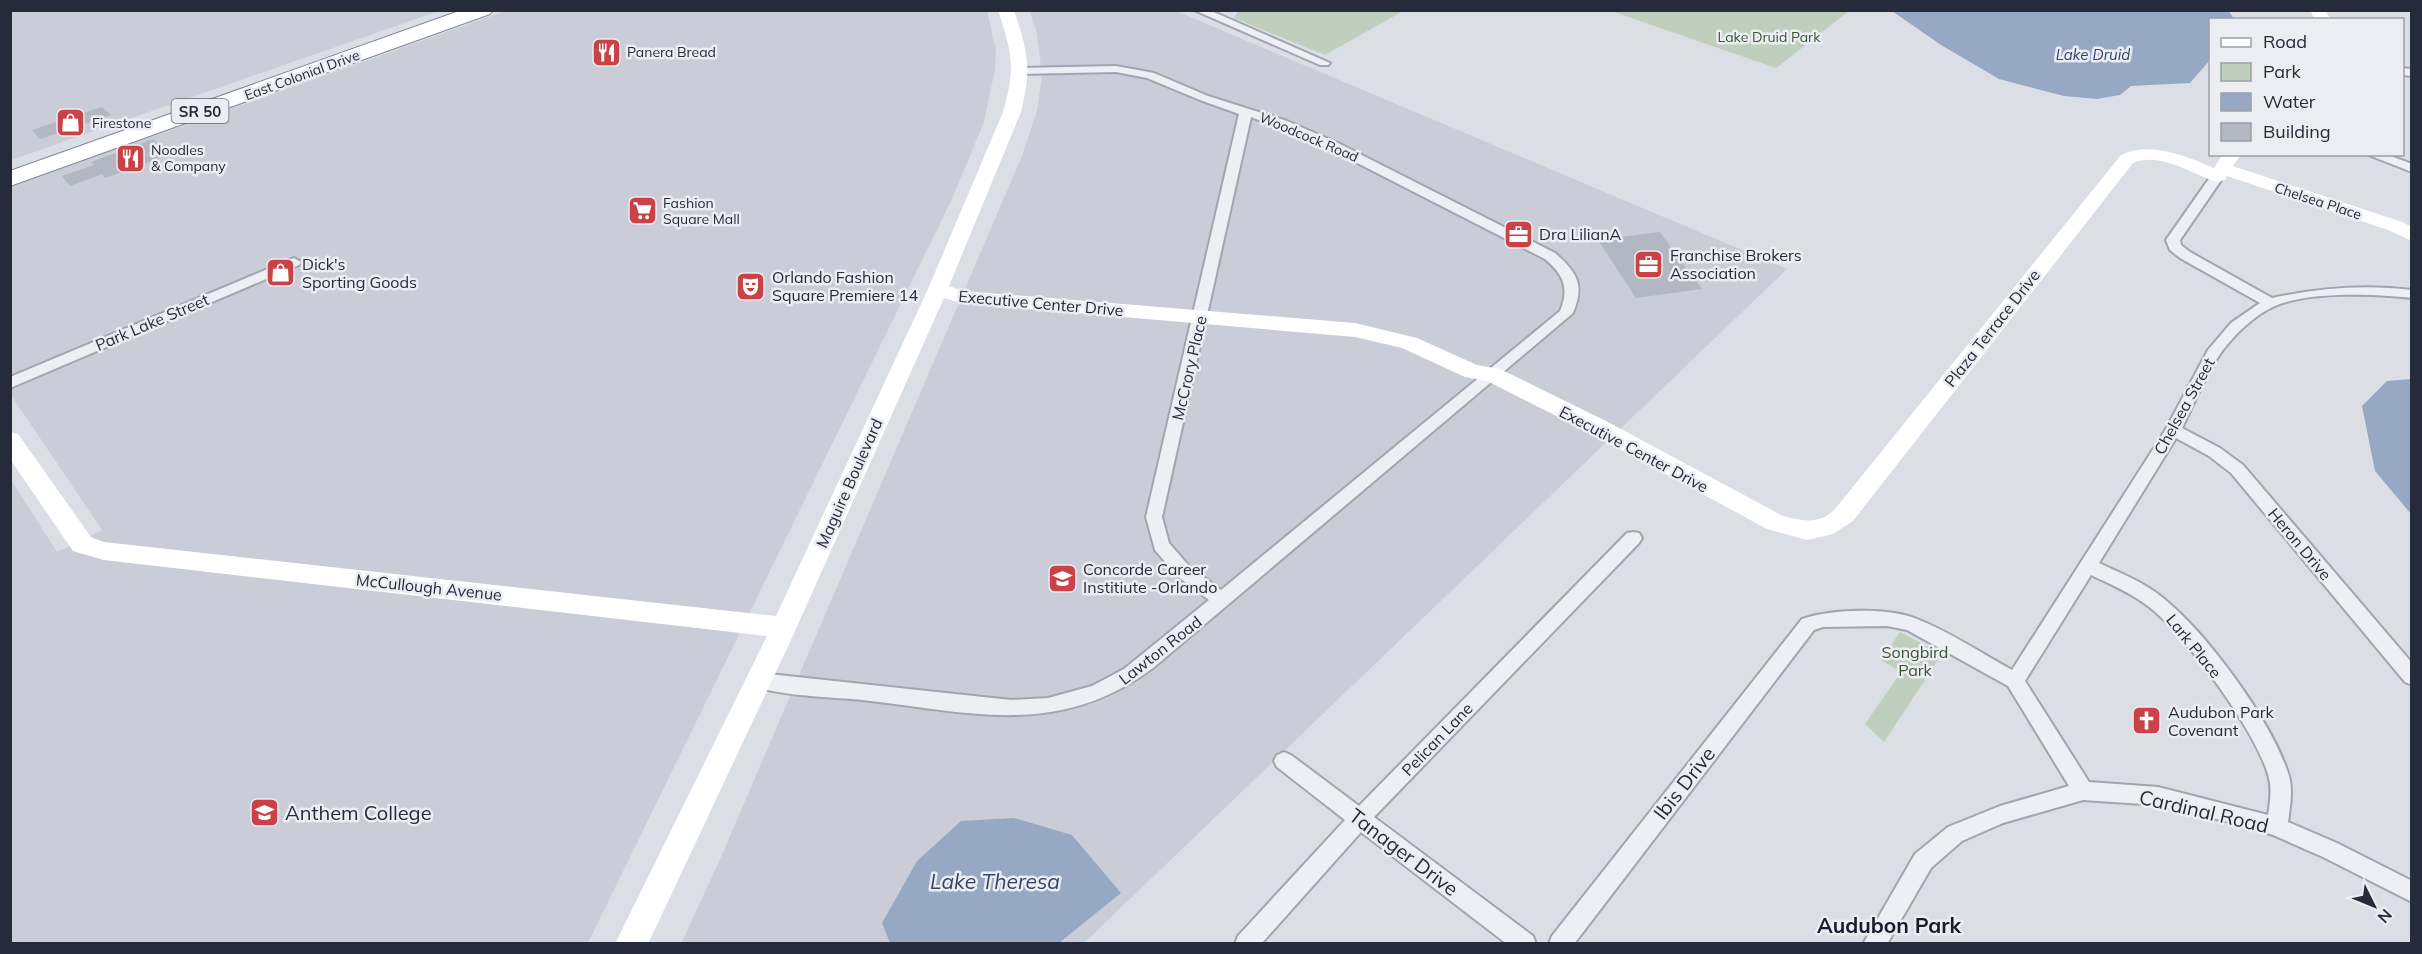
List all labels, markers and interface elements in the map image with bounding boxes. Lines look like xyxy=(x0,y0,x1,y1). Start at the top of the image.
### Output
legend xyxy=(2209,18,2404,156)
park label: Lake Druid Park xyxy=(1718,28,1821,46)
text: Road xyxy=(2263,30,2307,53)
restaurant icon: Panera Bread xyxy=(590,36,622,68)
place label: Panera Bread xyxy=(627,43,716,61)
water label: Lake Druid xyxy=(2056,45,2130,64)
street label: East Colonial Drive xyxy=(242,46,362,104)
text: Park xyxy=(2263,60,2302,83)
text: Water xyxy=(2263,90,2316,113)
road number: SR 50 xyxy=(172,99,228,123)
shop icon: Firestone xyxy=(55,107,87,139)
street label: Woodcock Road xyxy=(1257,108,1361,166)
place label: Firestone xyxy=(92,114,151,132)
text: Building xyxy=(2263,120,2331,143)
place label: Noodles & Company xyxy=(151,141,226,175)
restaurant icon: Noodles & Company xyxy=(114,142,146,174)
street label: Chelsea Place xyxy=(2272,178,2364,224)
place label: Fashion Square Mall xyxy=(663,194,740,228)
supermarket icon: Fashion Square Mall xyxy=(626,195,658,227)
office icon: Dra LilianA xyxy=(1502,218,1534,250)
place label: Dra LilianA xyxy=(1539,224,1622,244)
place label: Franchise Brokers Association xyxy=(1670,245,1802,283)
office icon: Franchise Brokers Association xyxy=(1633,248,1665,280)
place label: Dick's Sporting Goods xyxy=(302,254,417,292)
shop icon: Dick's Sporting Goods xyxy=(265,257,297,289)
street label: Plaza Terrace Drive xyxy=(1940,265,2044,391)
place label: Orlando Fashion Square Premiere 14 xyxy=(772,267,918,305)
theatre icon: Orlando Fashion Square Premiere 14 xyxy=(735,270,767,302)
street label: Executive Center Drive xyxy=(958,286,1124,320)
street label: Park Lake Street xyxy=(92,289,212,355)
street label: McCrory Place xyxy=(1167,314,1211,422)
street label: Chelsea Street xyxy=(2149,354,2219,458)
street label: Executive Center Drive xyxy=(1556,401,1712,497)
street label: Maguire Boulevard xyxy=(811,415,887,551)
street label: Heron Drive xyxy=(2264,504,2336,584)
place label: Concorde Career Institiute -Orlando xyxy=(1083,559,1217,597)
school or university icon: Concorde Career Institiute -Orlando xyxy=(1046,562,1078,594)
street label: McCullough Avenue xyxy=(355,569,503,605)
street label: Lark Place xyxy=(2162,610,2226,682)
street label: Lawton Road xyxy=(1115,611,1205,689)
park label: Songbird Park xyxy=(1882,642,1948,680)
street label: Pelican Lane xyxy=(1397,698,1477,780)
place label: Audubon Park Covenant xyxy=(2168,702,2275,740)
church icon: Audubon Park Covenant xyxy=(2131,705,2163,737)
street label: Ibis Drive xyxy=(1648,742,1720,824)
street label: Cardinal Road xyxy=(2137,784,2271,838)
school or university icon: Anthem College xyxy=(248,796,280,828)
place label: Anthem College xyxy=(285,800,432,825)
street label: Tanager Drive xyxy=(1345,803,1463,901)
water label: Lake Theresa xyxy=(930,868,1060,894)
north arrow xyxy=(2344,876,2404,936)
text: N xyxy=(2374,905,2396,927)
district label: Audubon Park xyxy=(1817,912,1961,938)

